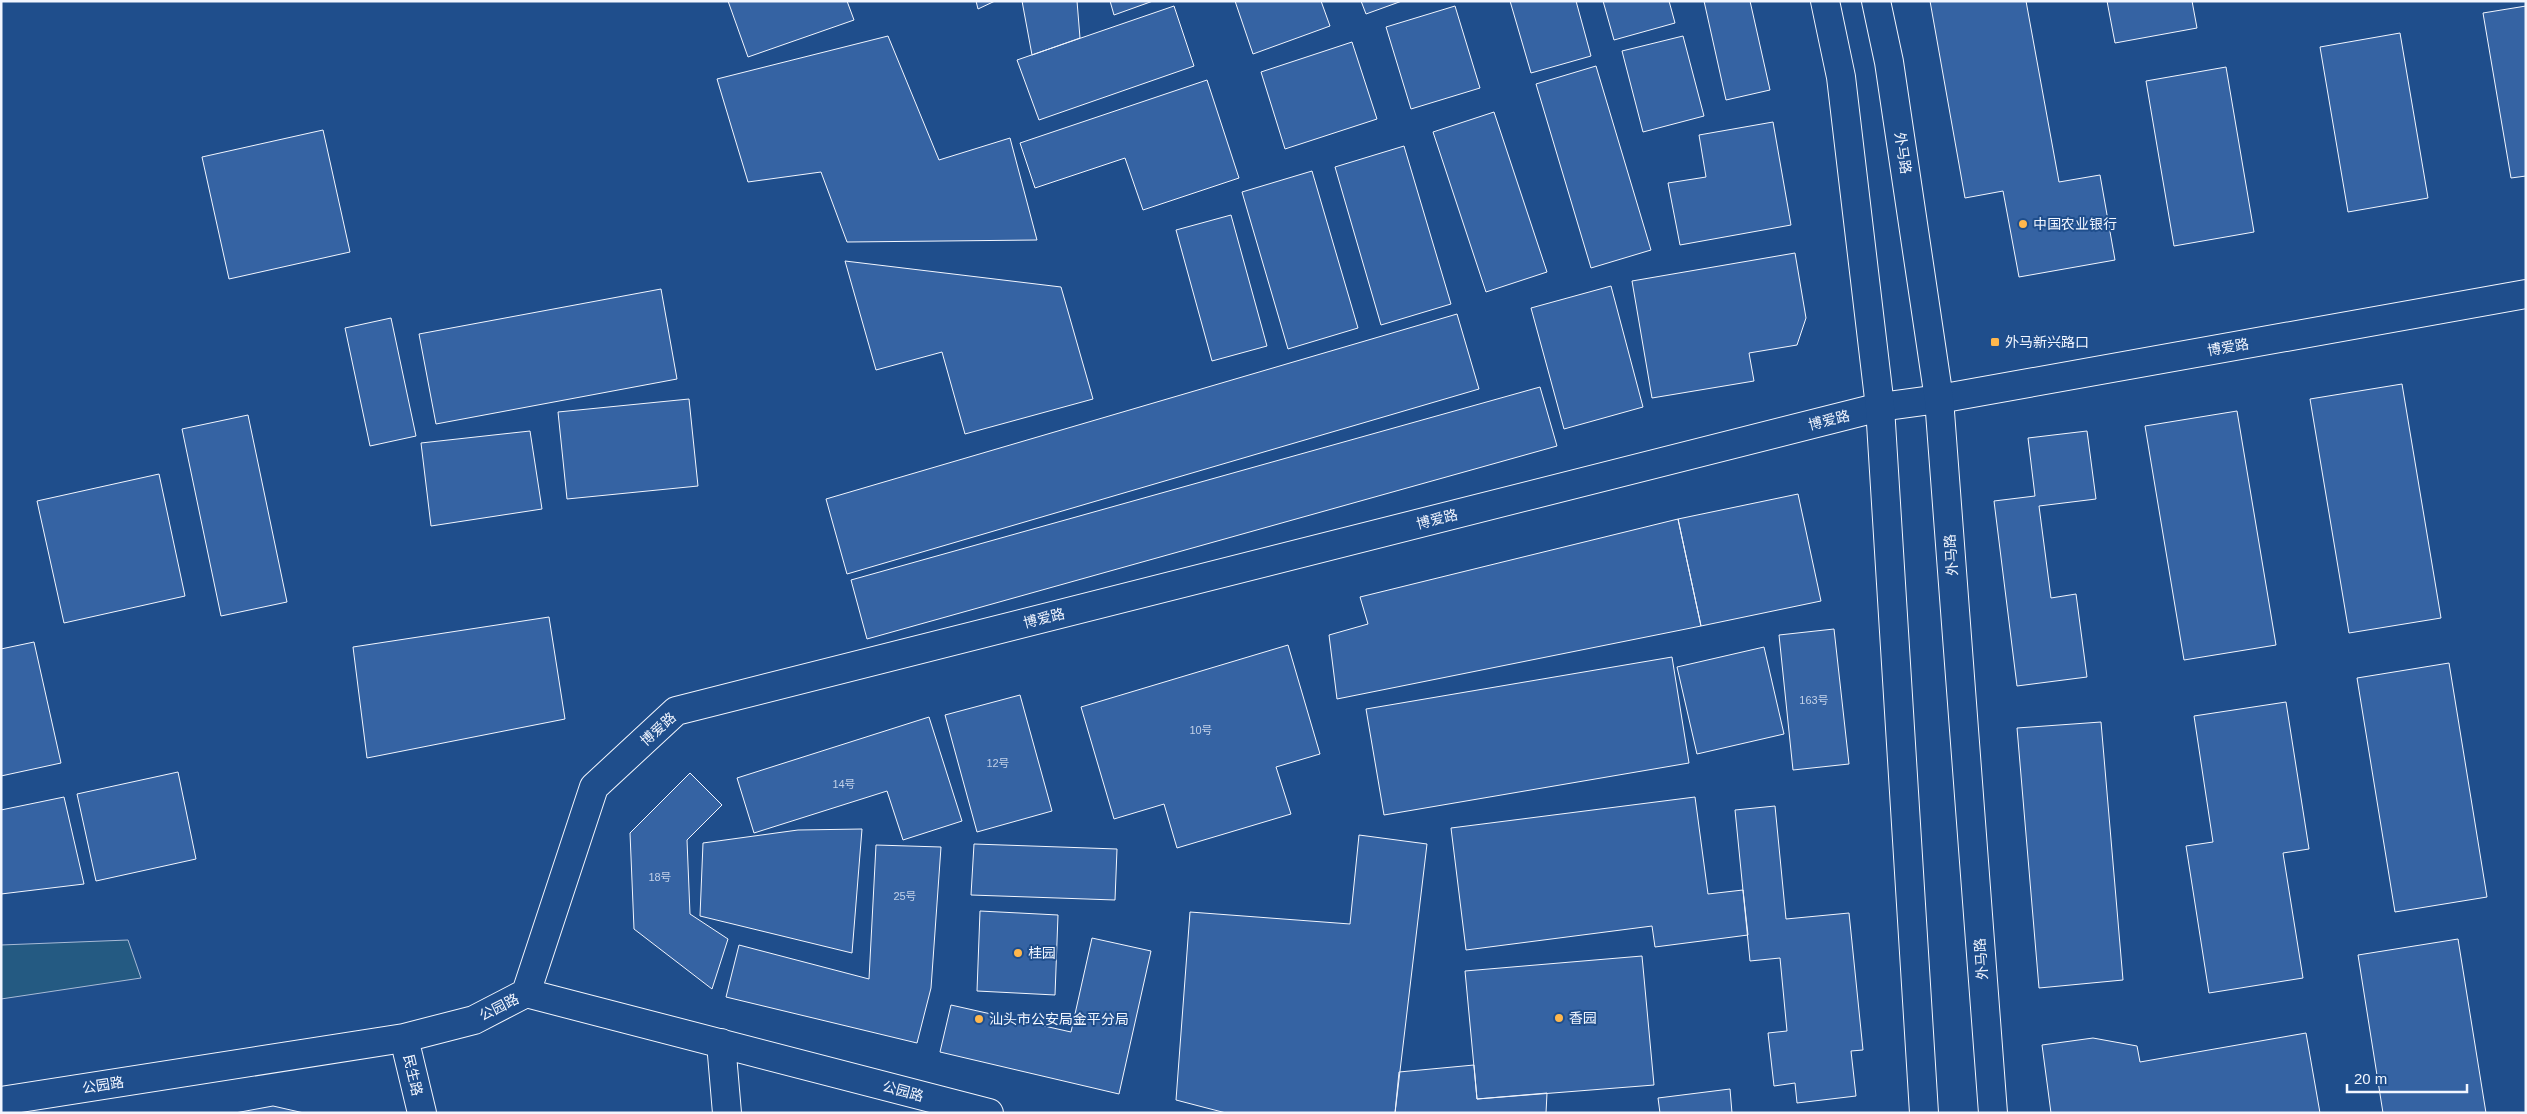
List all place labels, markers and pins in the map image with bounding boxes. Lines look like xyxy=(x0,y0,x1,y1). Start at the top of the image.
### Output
place label: 中国农业银行 xyxy=(2033,216,2117,232)
marker: 中国农业银行 xyxy=(2017,218,2029,230)
place label: 外马新兴路口 xyxy=(2005,334,2089,350)
marker: 外马新兴路口 xyxy=(1989,336,2001,348)
place label: 桂园 xyxy=(1028,945,1056,961)
marker: 桂园 xyxy=(1012,947,1024,959)
place label: 香园 xyxy=(1569,1010,1597,1026)
place label: 汕头市公安局金平分局 xyxy=(989,1011,1129,1027)
marker: 香园 xyxy=(1553,1012,1565,1024)
marker: 汕头市公安局金平分局 xyxy=(973,1013,985,1025)

